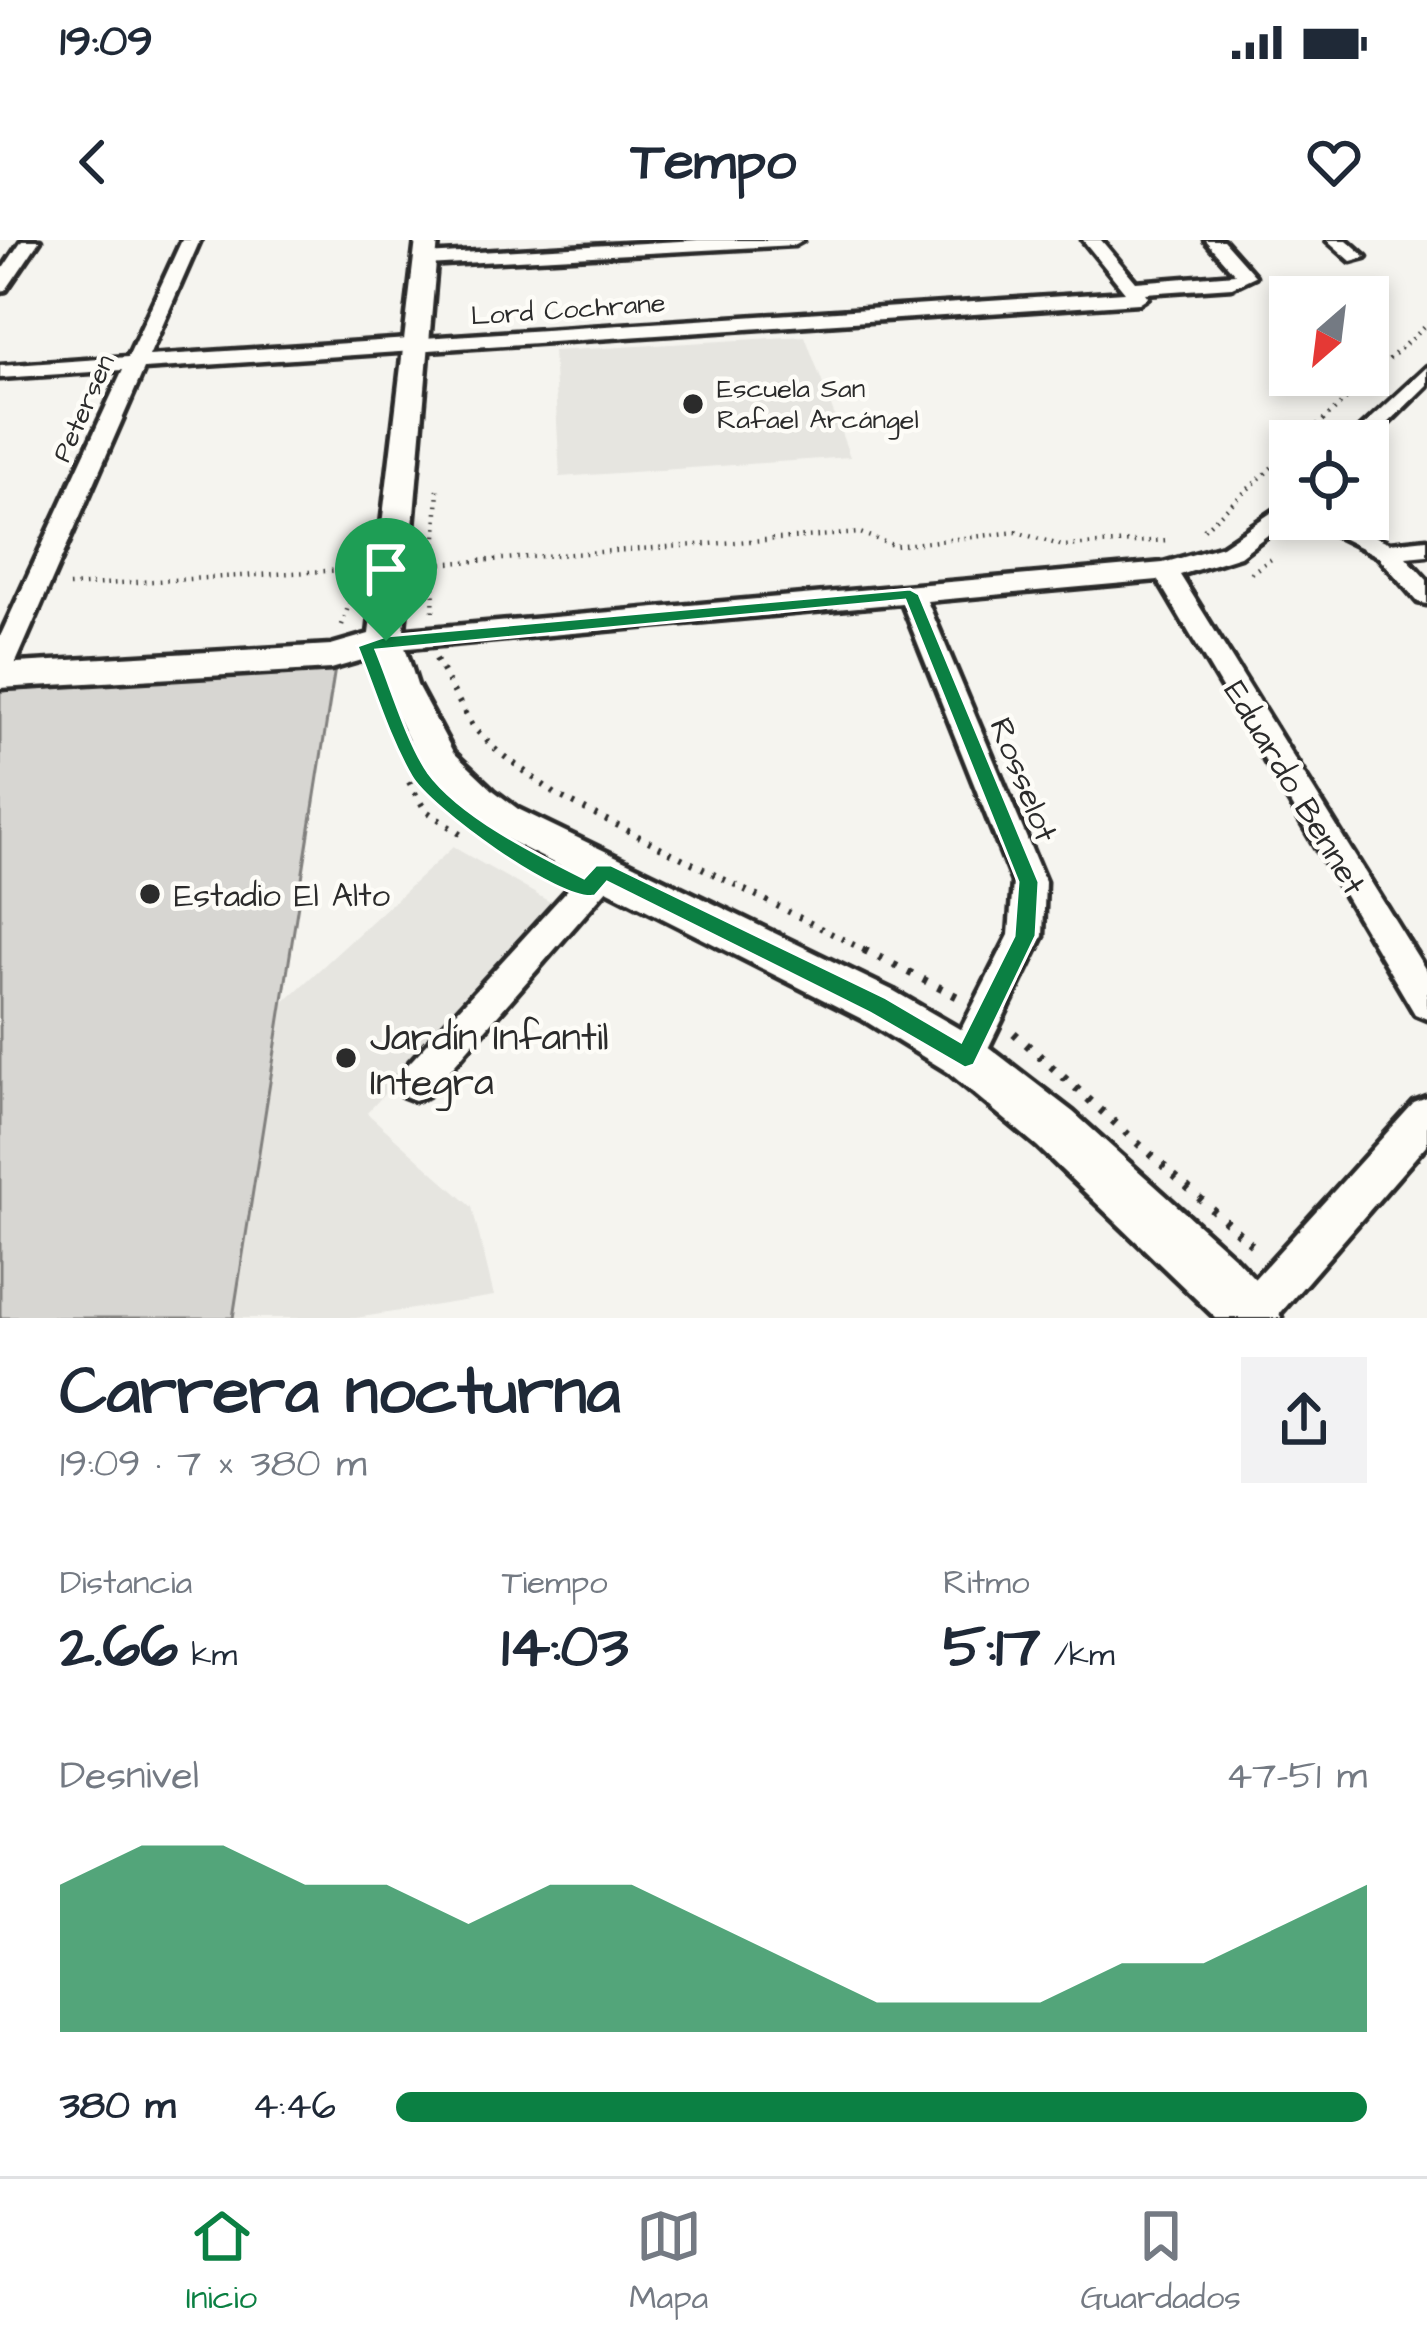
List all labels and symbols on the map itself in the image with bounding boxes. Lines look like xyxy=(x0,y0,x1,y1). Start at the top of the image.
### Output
north arrow xyxy=(1269,276,1389,396)
street label: Lord Cochrane xyxy=(470,284,667,336)
street label: Petersen xyxy=(43,349,124,468)
place label: Escuela San Rafael Arcángel xyxy=(717,370,919,440)
marker: Escuela San Rafael Arcángel xyxy=(680,391,706,417)
pin xyxy=(335,518,437,641)
street label: Eduardo Bennet xyxy=(1212,672,1376,904)
street label: Rosselot xyxy=(977,711,1069,849)
place label: Estadio El Alto xyxy=(174,873,391,919)
marker: Estadio El Alto xyxy=(137,881,163,907)
place label: Jardín Infantil Integra xyxy=(370,1012,609,1111)
marker: Jardín Infantil Integra xyxy=(333,1045,359,1071)

